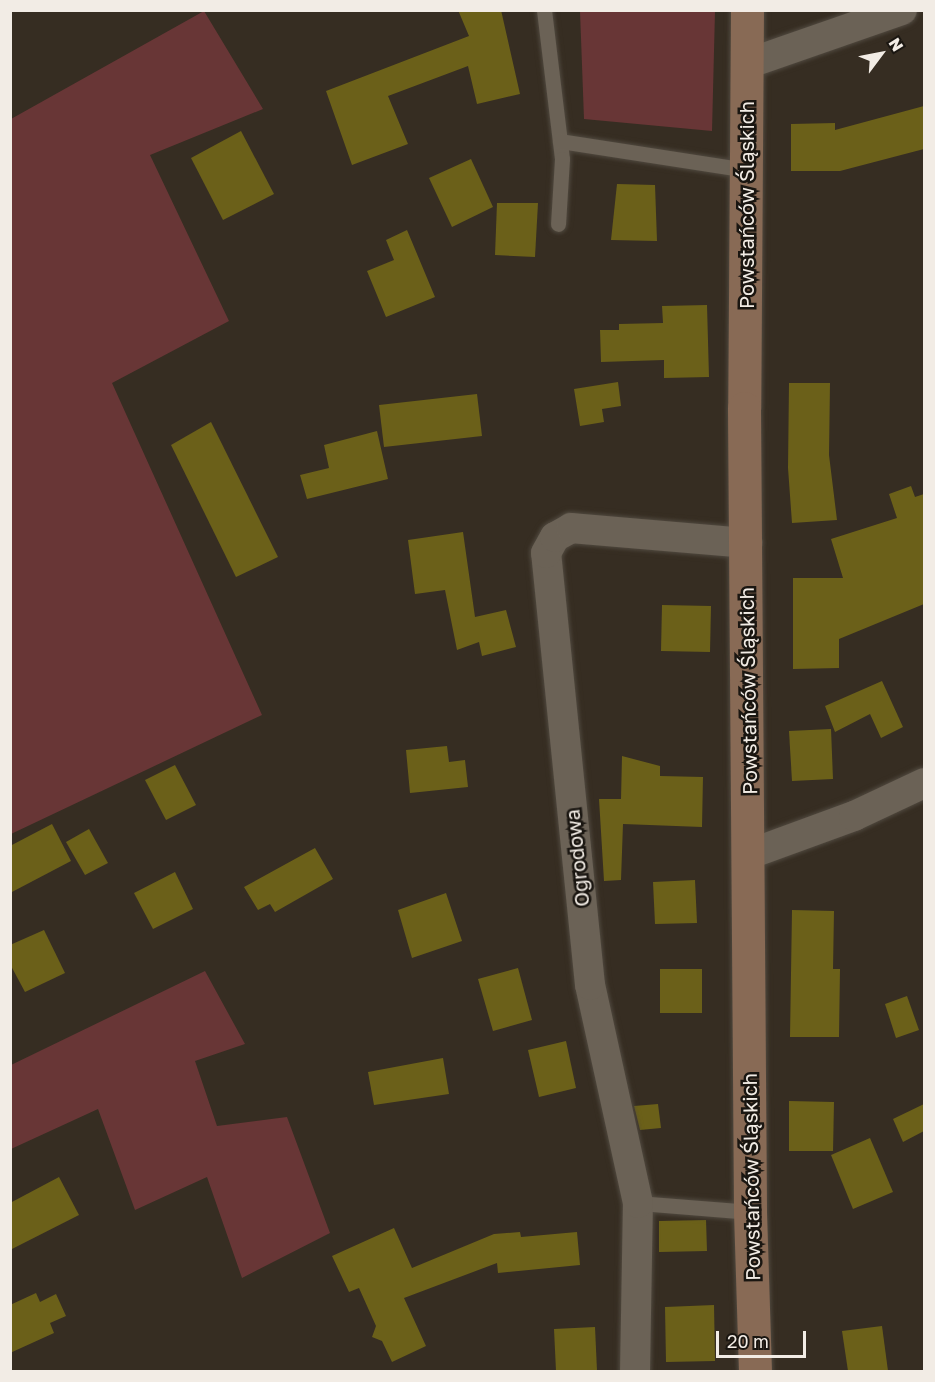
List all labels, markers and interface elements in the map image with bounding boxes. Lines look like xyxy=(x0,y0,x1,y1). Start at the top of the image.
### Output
north arrow xyxy=(851,24,911,84)
text: N xyxy=(885,34,908,55)
street label: Powstańców Śląskich xyxy=(734,101,758,309)
street label: Powstańców Śląskich xyxy=(734,587,762,795)
street label: Ogrodowa xyxy=(560,808,594,908)
street label: Powstańców Śląskich xyxy=(737,1073,765,1281)
scale bar xyxy=(719,1319,809,1357)
text: 20 m xyxy=(727,1330,769,1352)

